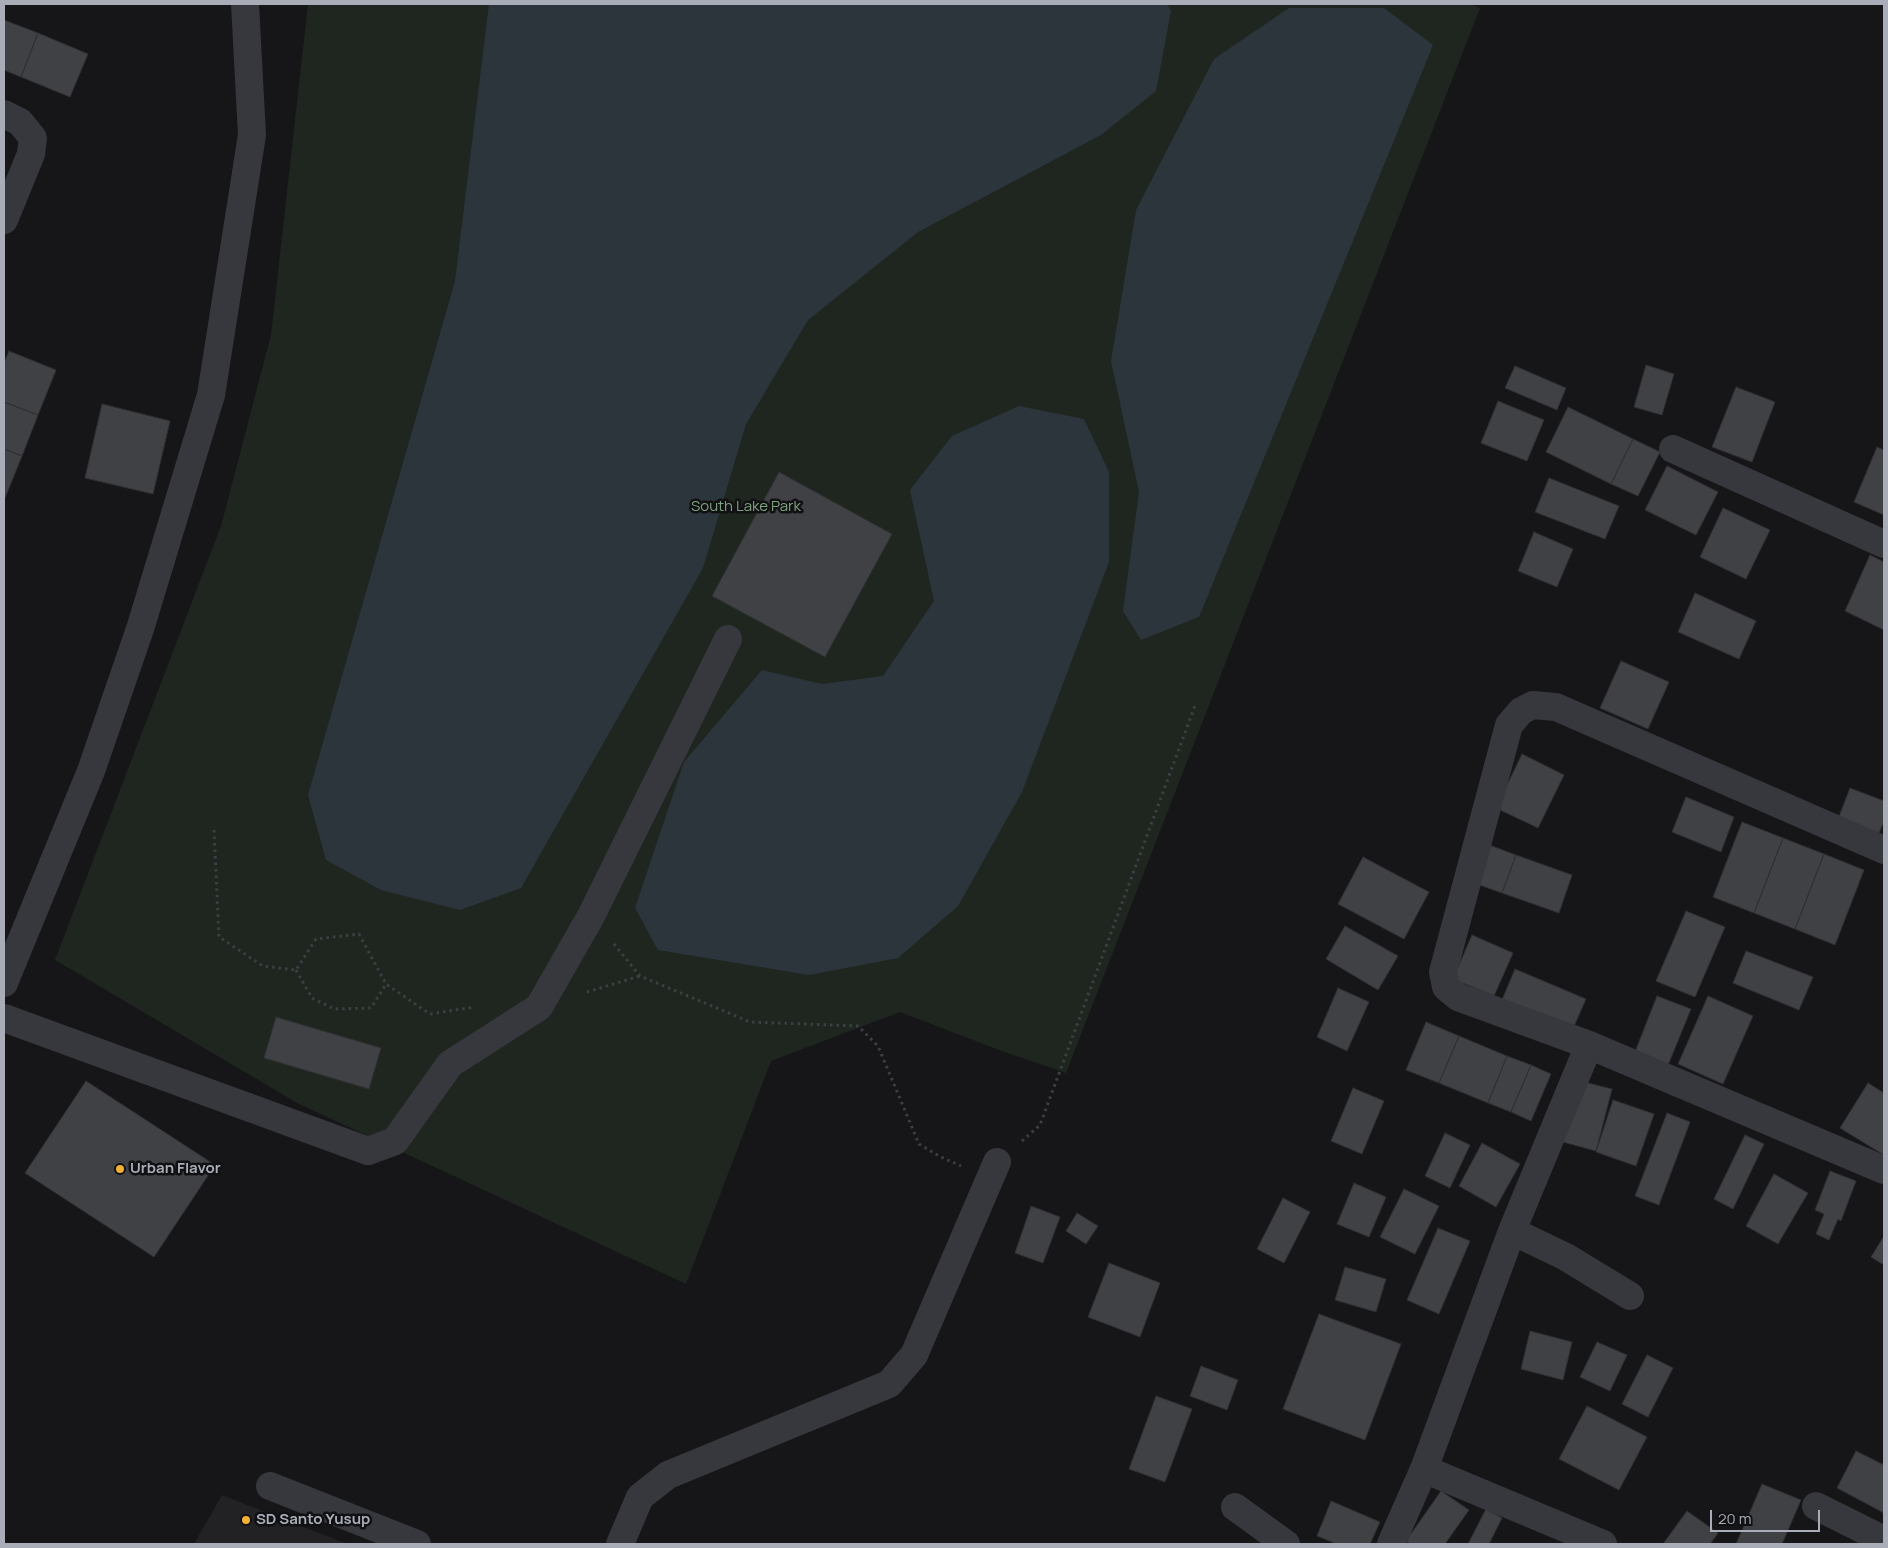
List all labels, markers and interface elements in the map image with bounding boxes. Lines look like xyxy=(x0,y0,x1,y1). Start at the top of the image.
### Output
park label: South Lake Park xyxy=(691,498,801,516)
place label: Urban Flavor xyxy=(130,1160,221,1178)
marker: Urban Flavor xyxy=(114,1163,126,1175)
scale bar xyxy=(1713,1500,1823,1532)
text: 20 m xyxy=(1718,1508,1751,1529)
place label: SD Santo Yusup xyxy=(256,1511,370,1529)
marker: SD Santo Yusup xyxy=(240,1514,252,1526)

